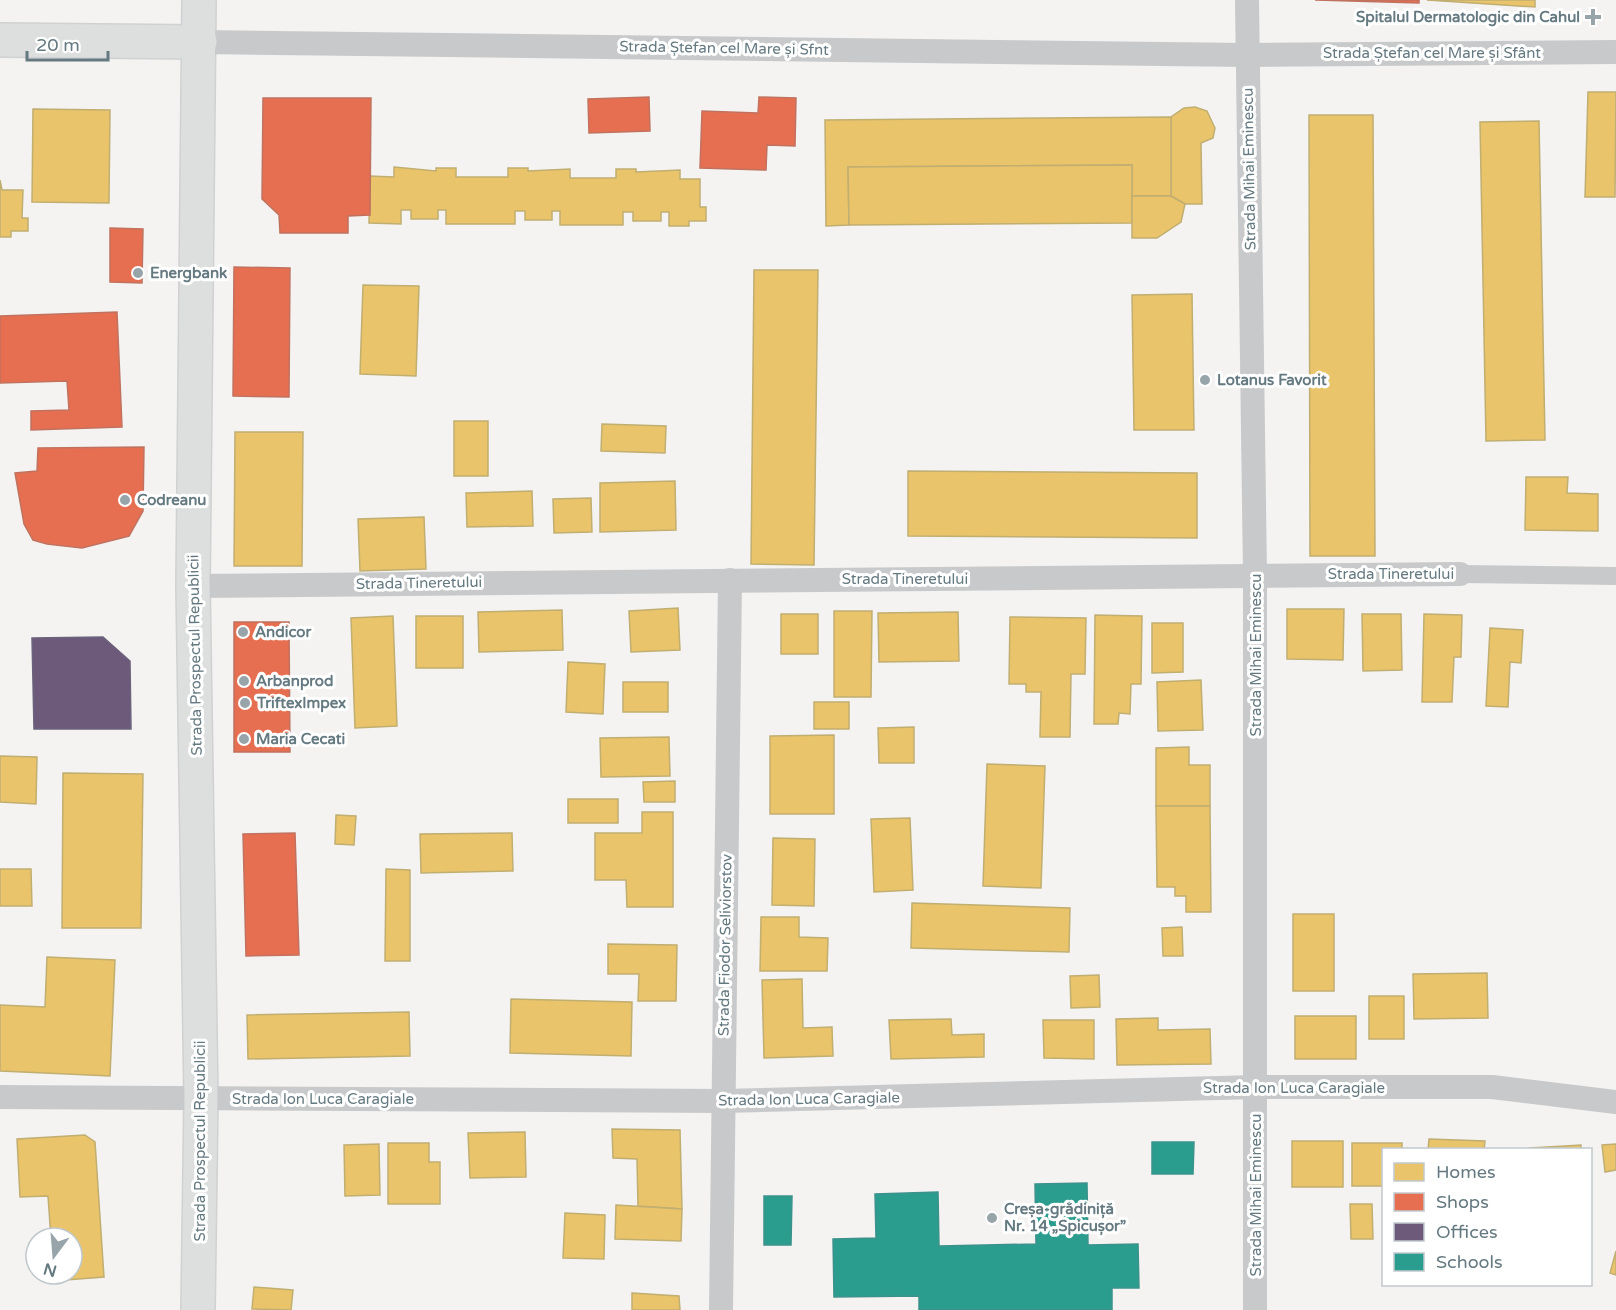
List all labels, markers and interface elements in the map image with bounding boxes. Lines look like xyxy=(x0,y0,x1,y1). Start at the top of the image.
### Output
place label: Spitalul Dermatologic din Cahul xyxy=(1356,8,1580,27)
marker: Spitalul Dermatologic din Cahul xyxy=(1584,8,1602,26)
scale bar xyxy=(27,24,108,62)
text: 20 m xyxy=(36,34,80,56)
street label: Strada Ștefan cel Mare și Sfnt xyxy=(619,37,829,59)
street label: Strada Ștefan cel Mare și Sfânt xyxy=(1323,44,1541,62)
street label: Strada Mihai Eminescu xyxy=(1239,87,1259,251)
place label: Energbank xyxy=(150,264,227,283)
marker: Energbank xyxy=(131,266,145,280)
place label: Lotanus Favorit xyxy=(1217,371,1327,389)
marker: Lotanus Favorit xyxy=(1198,373,1212,387)
place label: Codreanu xyxy=(137,491,206,509)
marker: Codreanu xyxy=(118,493,132,507)
street label: Strada Prospectul Republicii xyxy=(184,554,206,756)
street label: Strada Tineretului xyxy=(1328,565,1454,583)
street label: Strada Tineretului xyxy=(842,570,968,588)
street label: Strada Tineretului xyxy=(356,573,482,593)
street label: Strada Mihai Eminescu xyxy=(1247,574,1265,736)
place label: Andicor xyxy=(255,623,311,641)
marker: Andicor xyxy=(236,625,250,639)
place label: Arbanprod xyxy=(256,672,333,691)
marker: Arbanprod xyxy=(237,674,251,688)
place label: TriftexImpex xyxy=(256,694,346,713)
marker: TriftexImpex xyxy=(238,696,252,710)
place label: Maria Cecati xyxy=(256,730,345,748)
marker: Maria Cecati xyxy=(237,732,251,746)
street label: Strada Fiodor Seliviorstov xyxy=(714,854,736,1036)
street label: Strada Prospectul Republicii xyxy=(191,1040,209,1242)
street label: Strada Ion Luca Caragiale xyxy=(1203,1079,1385,1097)
street label: Strada Ion Luca Caragiale xyxy=(718,1088,900,1110)
street label: Strada Ion Luca Caragiale xyxy=(232,1090,414,1108)
street label: Strada Mihai Eminescu xyxy=(1247,1114,1265,1276)
legend xyxy=(1382,1148,1592,1286)
text: Homes xyxy=(1436,1161,1496,1183)
text: Shops xyxy=(1436,1191,1489,1213)
place label: Creșa-grădiniță Nr. 14 „Spicușor” xyxy=(1004,1200,1126,1236)
marker: Creșa-grădiniță Nr. 14 „Spicușor” xyxy=(985,1211,999,1225)
text: Offices xyxy=(1436,1221,1498,1243)
north arrow xyxy=(24,1226,84,1286)
text: Schools xyxy=(1436,1251,1503,1273)
text: N xyxy=(41,1258,59,1281)

